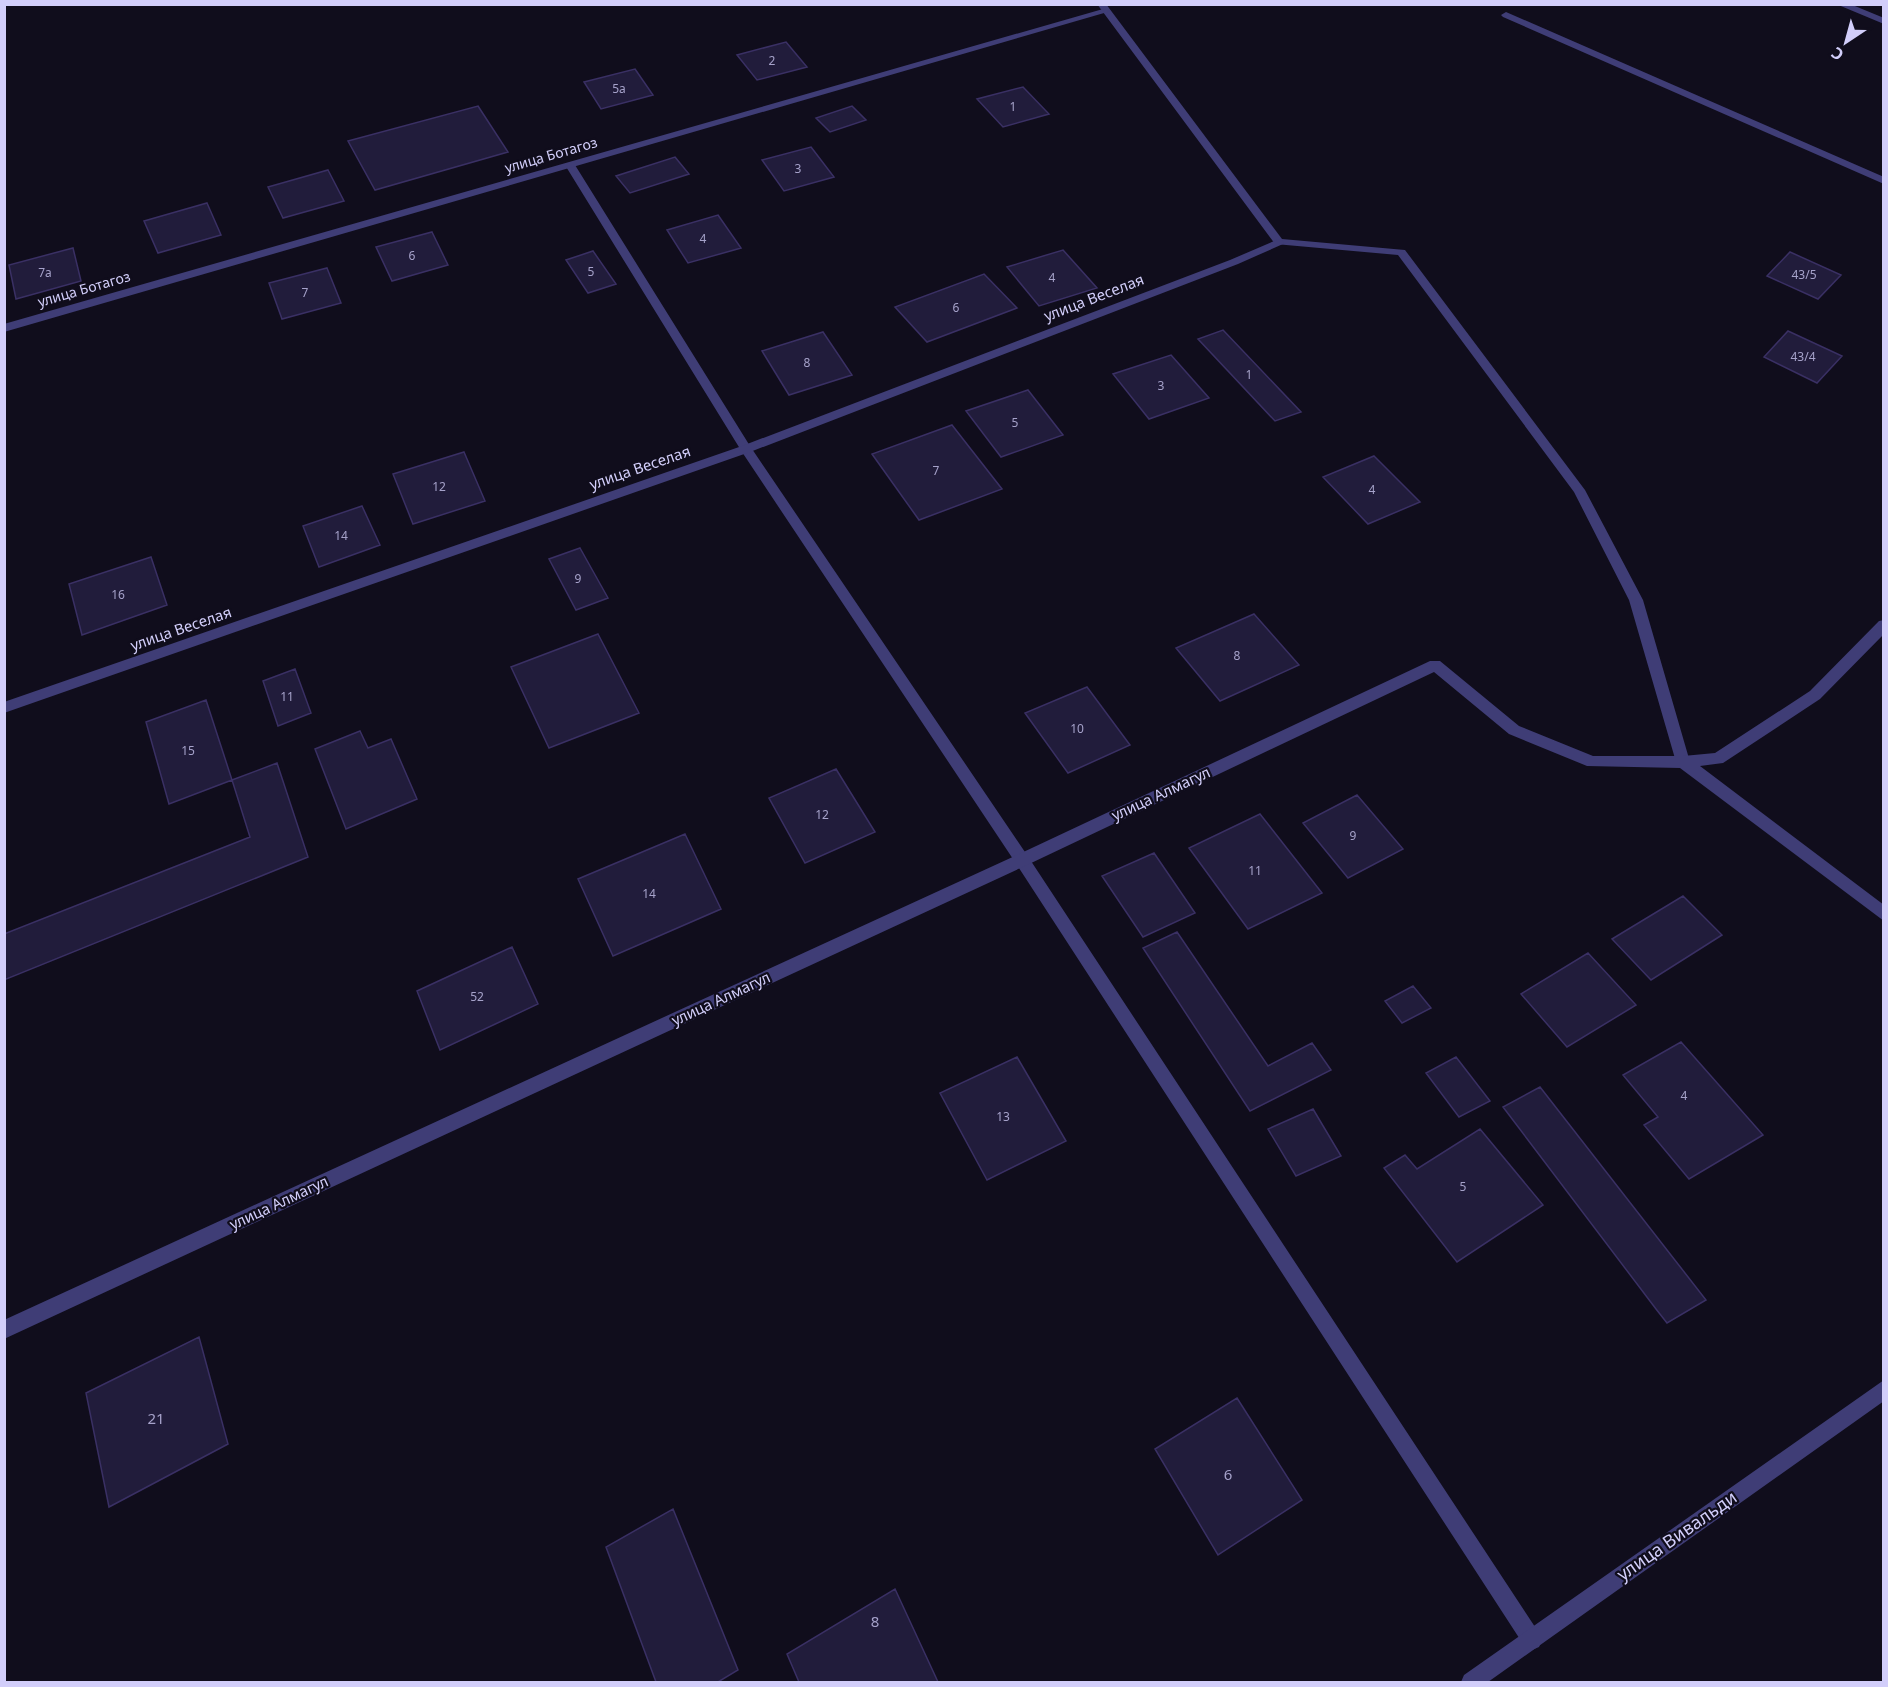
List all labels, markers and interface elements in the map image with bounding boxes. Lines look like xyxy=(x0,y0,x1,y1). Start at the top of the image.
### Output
north arrow xyxy=(1816,12,1876,72)
text: С xyxy=(1827,42,1848,66)
house number: 2 xyxy=(769,52,776,69)
house number: 5а xyxy=(612,80,626,97)
house number: 1 xyxy=(1010,98,1016,115)
street label: улица Ботагоз xyxy=(502,132,600,177)
house number: 3 xyxy=(795,160,802,177)
house number: 4 xyxy=(700,230,707,247)
house number: 6 xyxy=(409,247,416,264)
house number: 5 xyxy=(588,263,595,280)
house number: 7а xyxy=(38,264,52,281)
street label: улица Ботагоз xyxy=(35,266,133,311)
house number: 43/5 xyxy=(1791,266,1817,283)
street label: улица Веселая xyxy=(1041,269,1147,325)
house number: 4 xyxy=(1049,269,1056,286)
house number: 7 xyxy=(302,284,309,301)
house number: 6 xyxy=(953,299,960,316)
house number: 43/4 xyxy=(1790,348,1816,365)
house number: 8 xyxy=(804,354,811,371)
house number: 1 xyxy=(1246,366,1252,383)
house number: 3 xyxy=(1158,377,1165,394)
house number: 5 xyxy=(1012,414,1019,431)
street label: улица Веселая xyxy=(586,440,693,494)
house number: 7 xyxy=(933,462,940,479)
house number: 12 xyxy=(432,478,446,495)
house number: 4 xyxy=(1369,481,1376,498)
house number: 14 xyxy=(334,527,348,544)
house number: 9 xyxy=(575,570,582,587)
house number: 16 xyxy=(111,586,125,603)
street label: улица Веселая xyxy=(127,601,234,655)
house number: 8 xyxy=(1234,647,1241,664)
house number: 11 xyxy=(280,688,294,705)
house number: 10 xyxy=(1070,720,1084,737)
house number: 15 xyxy=(181,742,195,759)
street label: улица Алмагул xyxy=(1108,761,1213,825)
house number: 12 xyxy=(815,806,829,823)
house number: 9 xyxy=(1350,827,1357,844)
house number: 11 xyxy=(1248,862,1262,879)
house number: 14 xyxy=(642,885,656,902)
street label: улица Алмагул xyxy=(668,966,773,1030)
house number: 52 xyxy=(470,988,484,1005)
house number: 4 xyxy=(1681,1087,1688,1104)
house number: 13 xyxy=(996,1108,1010,1125)
street label: улица Алмагул xyxy=(226,1170,331,1234)
house number: 5 xyxy=(1460,1178,1467,1195)
house number: 21 xyxy=(147,1408,165,1428)
house number: 6 xyxy=(1224,1464,1232,1484)
street label: улица Вивальди xyxy=(1612,1485,1741,1586)
house number: 8 xyxy=(871,1611,879,1631)

